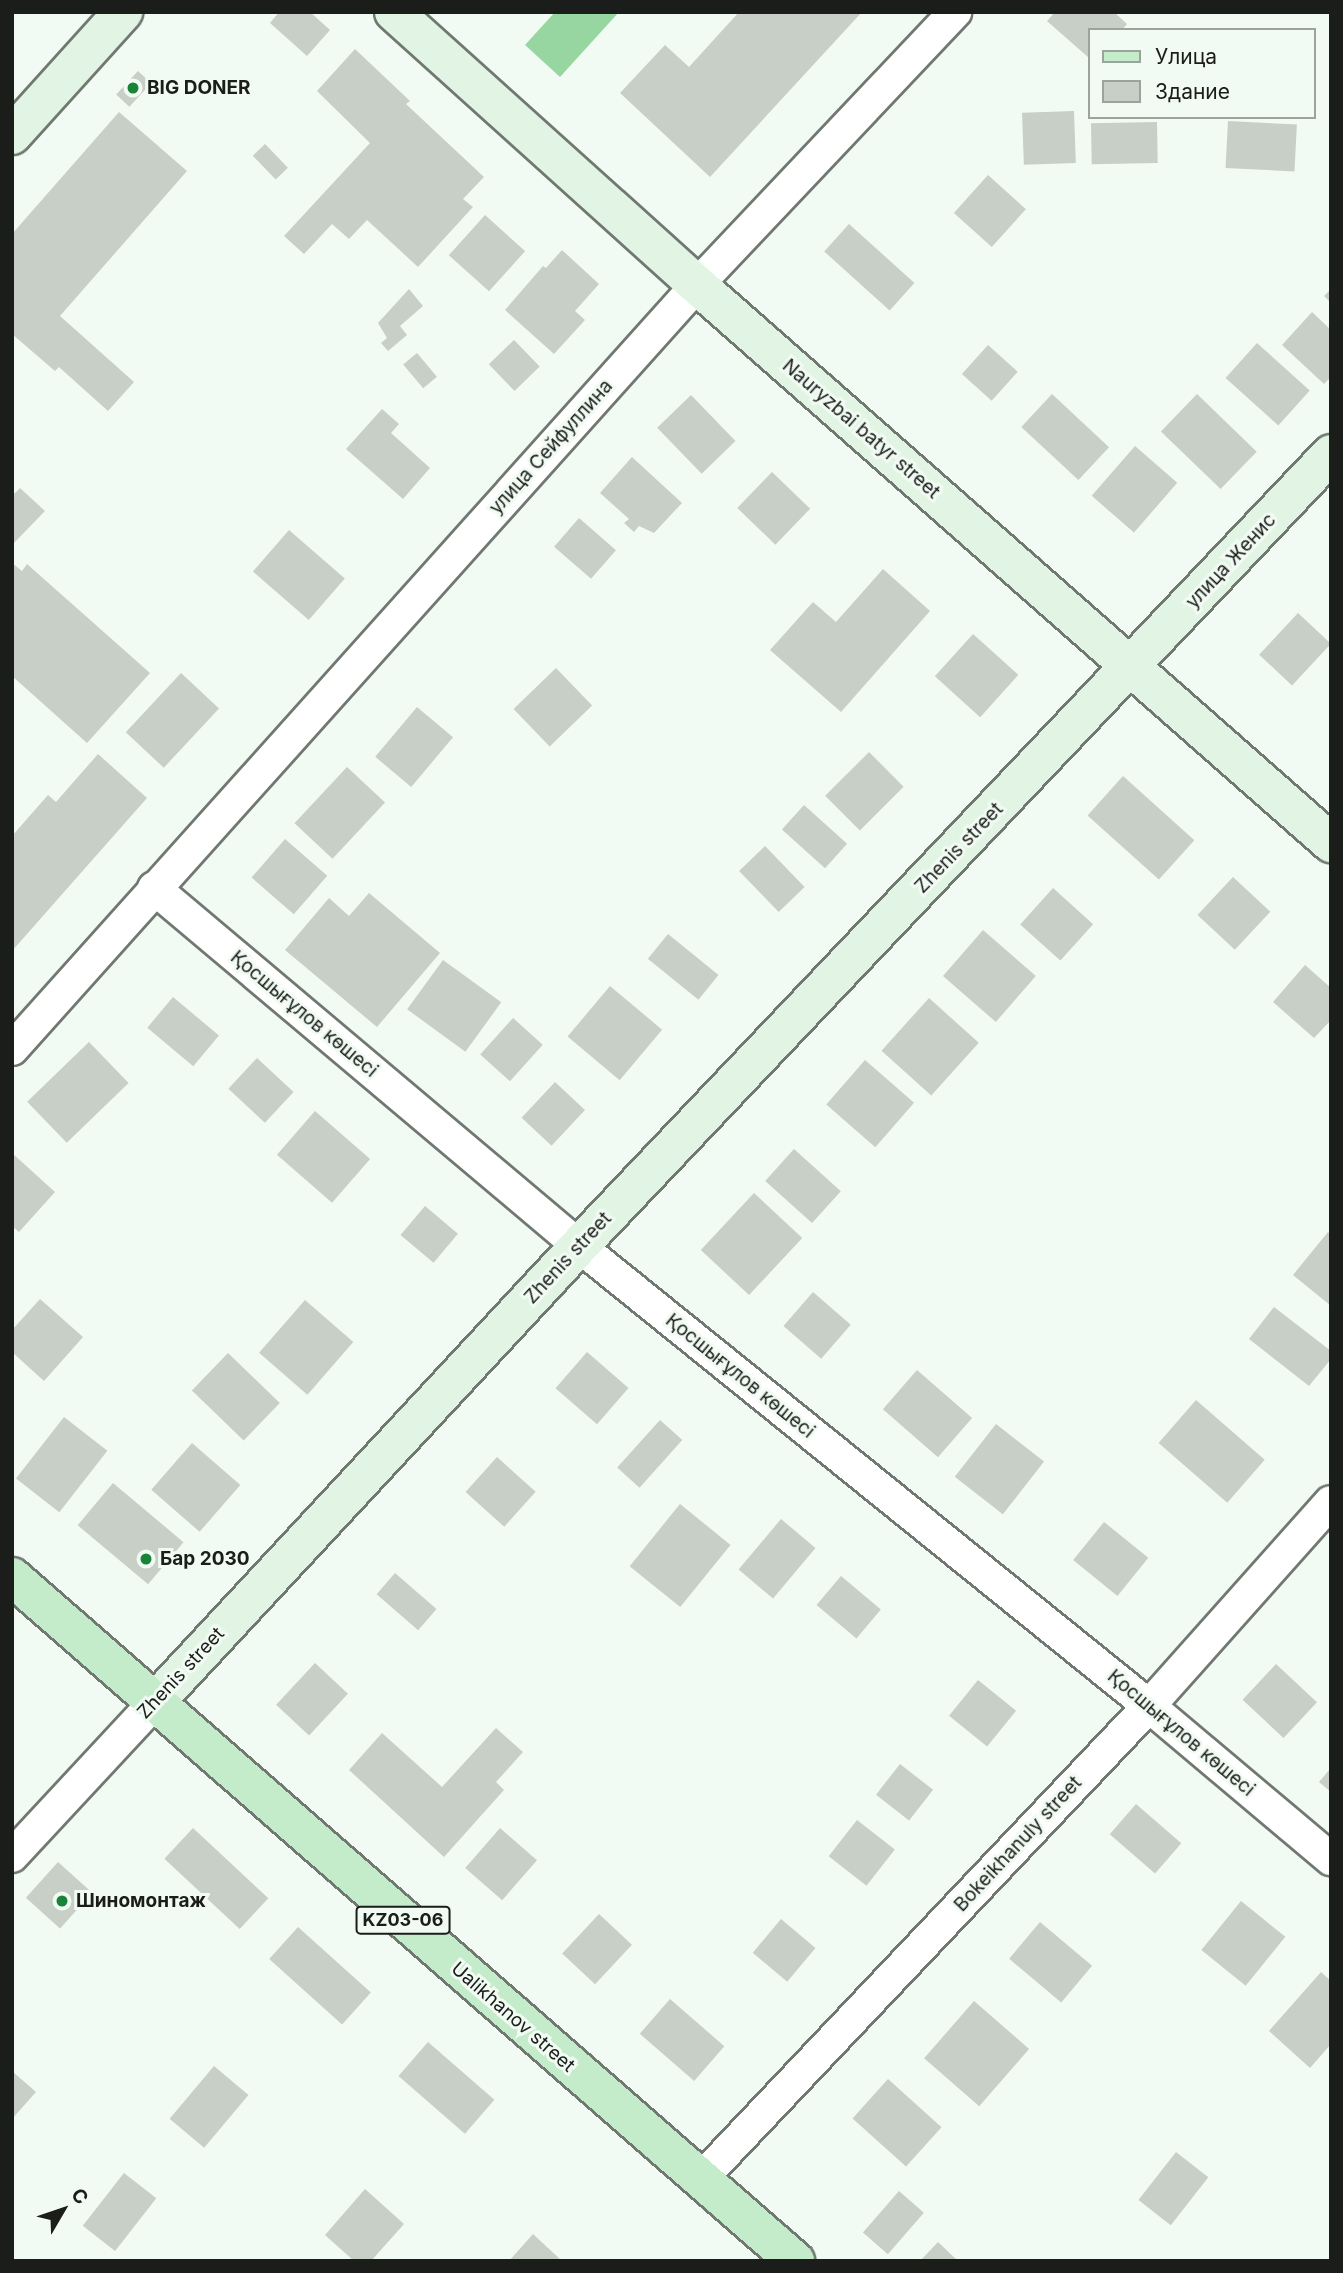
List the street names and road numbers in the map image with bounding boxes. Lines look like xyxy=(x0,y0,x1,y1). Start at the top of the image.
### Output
street label: Nauryzbai batyr street xyxy=(778,354,944,504)
street label: улица Сейфуллина xyxy=(485,375,617,519)
street label: улица Женис xyxy=(1181,509,1281,613)
street label: Zhenis street xyxy=(910,798,1008,898)
street label: Қосшығұлов көшесі xyxy=(226,946,382,1082)
street label: Zhenis street xyxy=(520,1207,616,1309)
street label: Қосшығұлов көшесі xyxy=(661,1309,819,1443)
street label: Zhenis street xyxy=(133,1622,229,1724)
street label: Қосшығұлов көшесі xyxy=(1103,1665,1259,1801)
street label: Bokeikhanuly street xyxy=(949,1772,1087,1916)
road number: KZ03-06 xyxy=(354,1906,452,1934)
street label: Ualikhanov street xyxy=(447,1957,579,2077)

